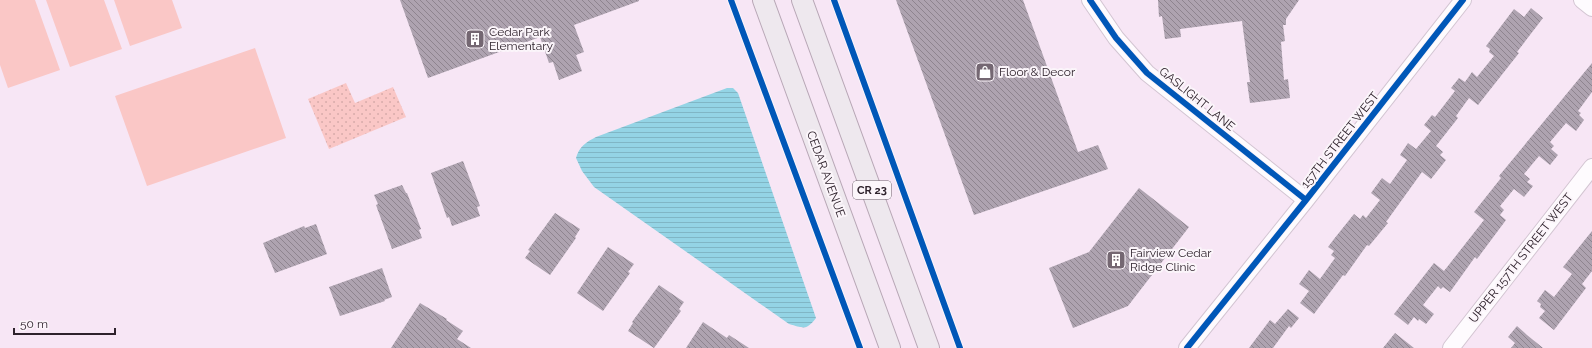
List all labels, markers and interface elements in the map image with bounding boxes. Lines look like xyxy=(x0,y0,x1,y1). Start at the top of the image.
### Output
place label: Cedar Park Elementary xyxy=(489,25,553,53)
building icon: Cedar Park Elementary xyxy=(464,28,486,50)
shop icon: Floor & Decor xyxy=(974,61,996,83)
street label: GASLIGHT LANE xyxy=(1156,64,1238,134)
place label: Floor & Decor xyxy=(999,65,1076,79)
street label: 157TH STREET WEST xyxy=(1298,89,1382,191)
street label: CEDAR AVENUE xyxy=(804,129,848,219)
road number: CR 23 xyxy=(853,181,891,199)
street label: UPPER 157TH STREET WEST xyxy=(1466,190,1576,325)
place label: Fairview Cedar Ridge Clinic xyxy=(1130,246,1212,274)
building icon: Fairview Cedar Ridge Clinic xyxy=(1105,249,1127,271)
scale bar xyxy=(14,310,115,336)
text: 50 m xyxy=(20,317,48,331)

